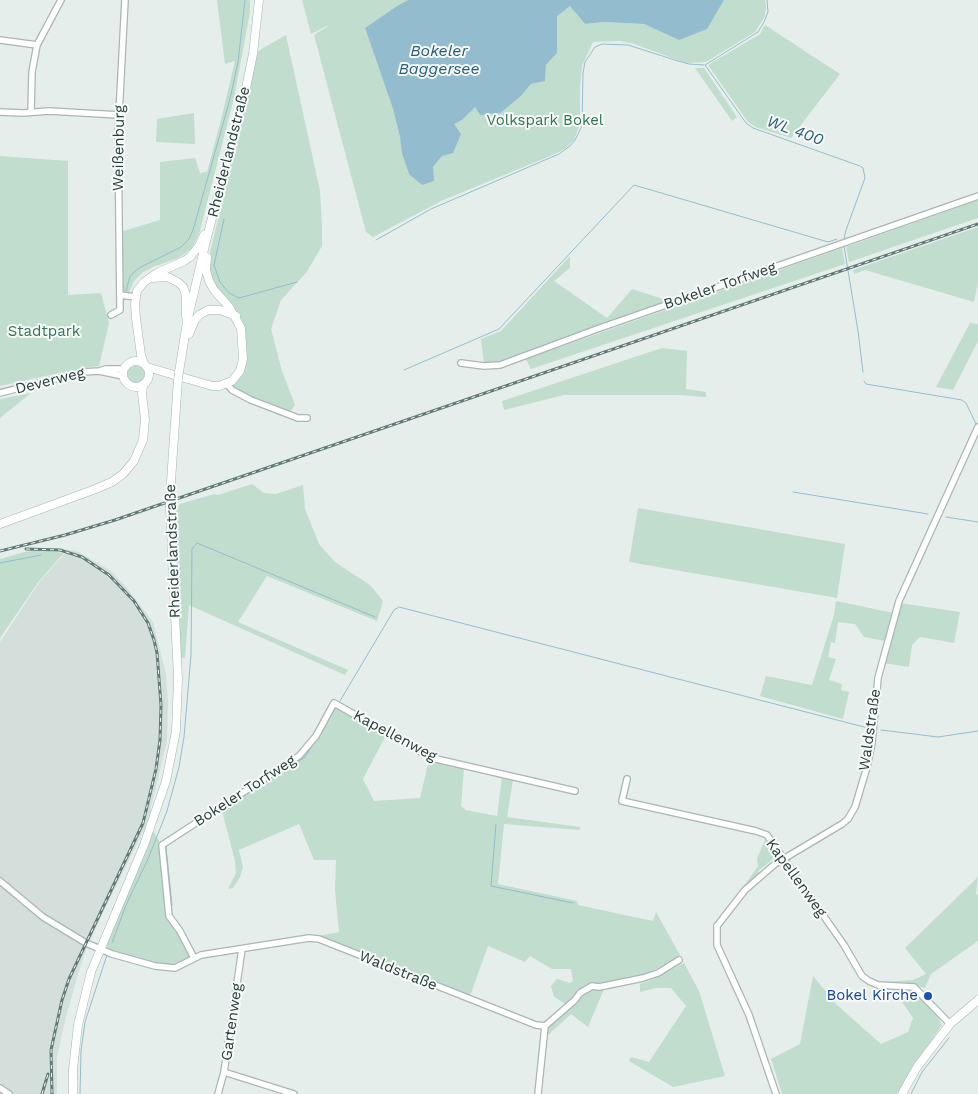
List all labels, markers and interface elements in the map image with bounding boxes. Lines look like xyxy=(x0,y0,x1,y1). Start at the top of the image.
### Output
water label: Bokeler Baggersee xyxy=(398,41,480,79)
street label: Rheiderlandstraße xyxy=(204,85,254,219)
street label: Weißenburg xyxy=(109,105,129,191)
park label: Volkspark Bokel xyxy=(487,112,603,130)
water label: WL 400 xyxy=(764,112,826,150)
street label: Bokeler Torfweg xyxy=(662,258,778,314)
park label: Stadtpark xyxy=(8,323,80,341)
street label: Deverweg xyxy=(13,364,87,398)
street label: Rheiderlandstraße xyxy=(162,484,184,618)
street label: Waldstraße xyxy=(855,688,885,772)
street label: Kapellenweg xyxy=(350,706,440,766)
street label: Bokeler Torfweg xyxy=(191,751,299,831)
street label: Kapellenweg xyxy=(762,835,830,921)
street label: Waldstraße xyxy=(356,947,440,995)
street label: Gartenweg xyxy=(218,982,246,1062)
place label: Bokel Kirche xyxy=(827,987,918,1005)
marker: Bokel Kirche xyxy=(922,990,934,1002)

